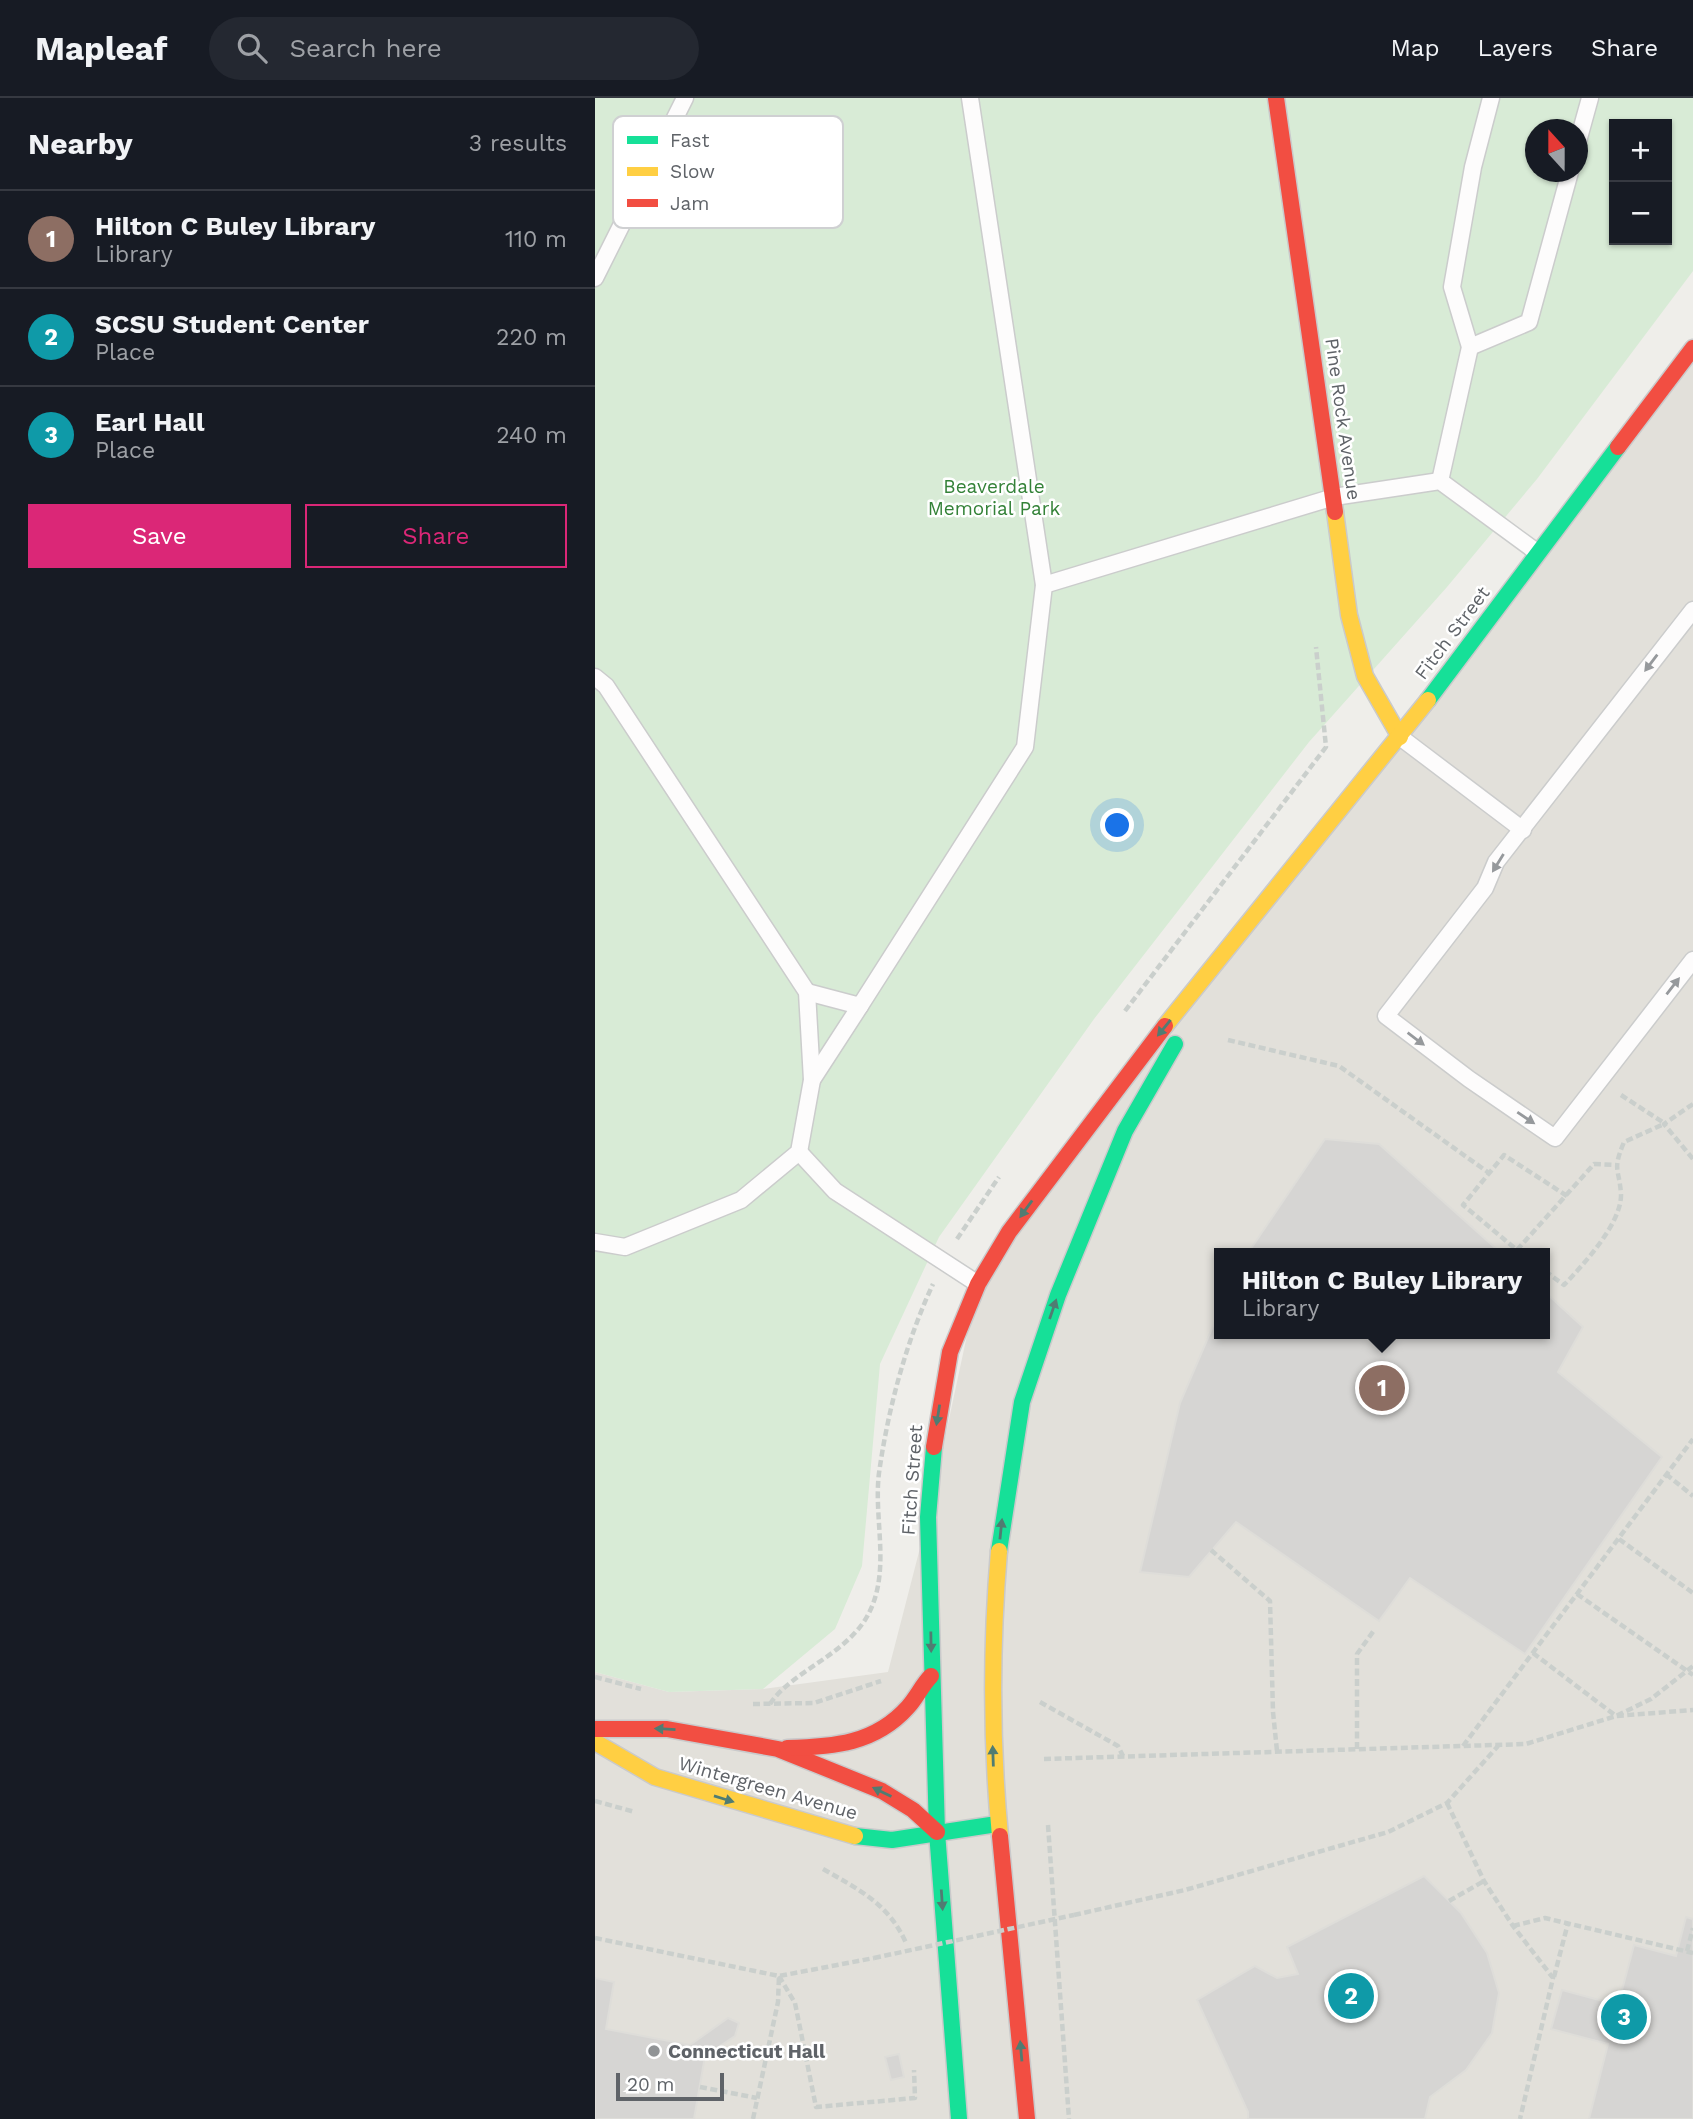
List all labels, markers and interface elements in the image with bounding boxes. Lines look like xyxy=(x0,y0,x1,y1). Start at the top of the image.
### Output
search box xyxy=(209,17,699,80)
text: Mapleaf xyxy=(35,29,167,68)
icon: search xyxy=(233,29,271,67)
text: Search here xyxy=(289,33,442,63)
text: Map xyxy=(1391,34,1439,62)
text: Layers xyxy=(1477,34,1553,62)
text: Share xyxy=(1591,34,1658,62)
legend xyxy=(613,116,843,228)
north arrow xyxy=(1525,119,1588,182)
map controls xyxy=(1609,119,1672,245)
button: + xyxy=(1609,119,1672,182)
text: Nearby xyxy=(28,126,133,161)
text: Fast xyxy=(670,129,709,152)
text: 3 results xyxy=(469,130,567,157)
text: Slow xyxy=(670,160,715,183)
button: − xyxy=(1609,182,1672,245)
text: Jam xyxy=(670,192,709,215)
text: Hilton C Buley Library xyxy=(95,211,375,241)
text: 1 xyxy=(46,226,56,253)
text: 110 m xyxy=(505,226,567,253)
text: Library xyxy=(95,241,173,268)
text: SCSU Student Center xyxy=(95,309,369,339)
text: 2 xyxy=(44,324,58,351)
text: 220 m xyxy=(496,324,567,351)
street label: Pine Rock Avenue xyxy=(1320,336,1366,502)
text: Place xyxy=(95,339,155,366)
text: Earl Hall xyxy=(95,407,205,437)
text: 3 xyxy=(44,422,58,449)
text: 240 m xyxy=(496,422,567,449)
text: Place xyxy=(95,437,155,464)
park label: Beaverdale Memorial Park xyxy=(928,475,1061,520)
button: Save xyxy=(28,504,291,568)
button: Share xyxy=(305,504,567,568)
street label: Fitch Street xyxy=(1410,582,1495,684)
one-way arrow xyxy=(1643,654,1658,672)
your location xyxy=(1100,808,1134,842)
one-way arrow xyxy=(1491,853,1504,873)
one-way arrow xyxy=(1665,978,1680,996)
one-way arrow xyxy=(1157,1019,1172,1036)
one-way arrow xyxy=(1407,1032,1426,1046)
one-way arrow xyxy=(1517,1111,1535,1125)
one-way arrow xyxy=(1020,1200,1034,1218)
popup xyxy=(1214,1248,1550,1339)
text: Hilton C Buley Library xyxy=(1242,1265,1522,1295)
text: Library xyxy=(1242,1295,1319,1322)
one-way arrow xyxy=(1048,1298,1059,1319)
pin: 1 xyxy=(1359,1362,1405,1414)
one-way arrow xyxy=(932,1404,943,1426)
street label: Fitch Street xyxy=(897,1424,927,1536)
one-way arrow xyxy=(995,1518,1006,1540)
one-way arrow xyxy=(925,1632,936,1654)
one-way arrow xyxy=(654,1724,676,1735)
one-way arrow xyxy=(987,1745,999,1767)
street label: Wintergreen Avenue xyxy=(676,1751,860,1825)
one-way arrow xyxy=(872,1786,892,1798)
one-way arrow xyxy=(714,1794,735,1805)
one-way arrow xyxy=(936,1889,947,1911)
pin: 2 xyxy=(1328,1970,1374,2022)
pin: 3 xyxy=(1601,1991,1647,2043)
place label: Connecticut Hall xyxy=(668,2040,826,2063)
one-way arrow xyxy=(1015,2040,1026,2062)
marker: Connecticut Hall xyxy=(646,2043,662,2059)
scale bar xyxy=(616,2070,725,2102)
text: 20 m xyxy=(627,2073,674,2096)

